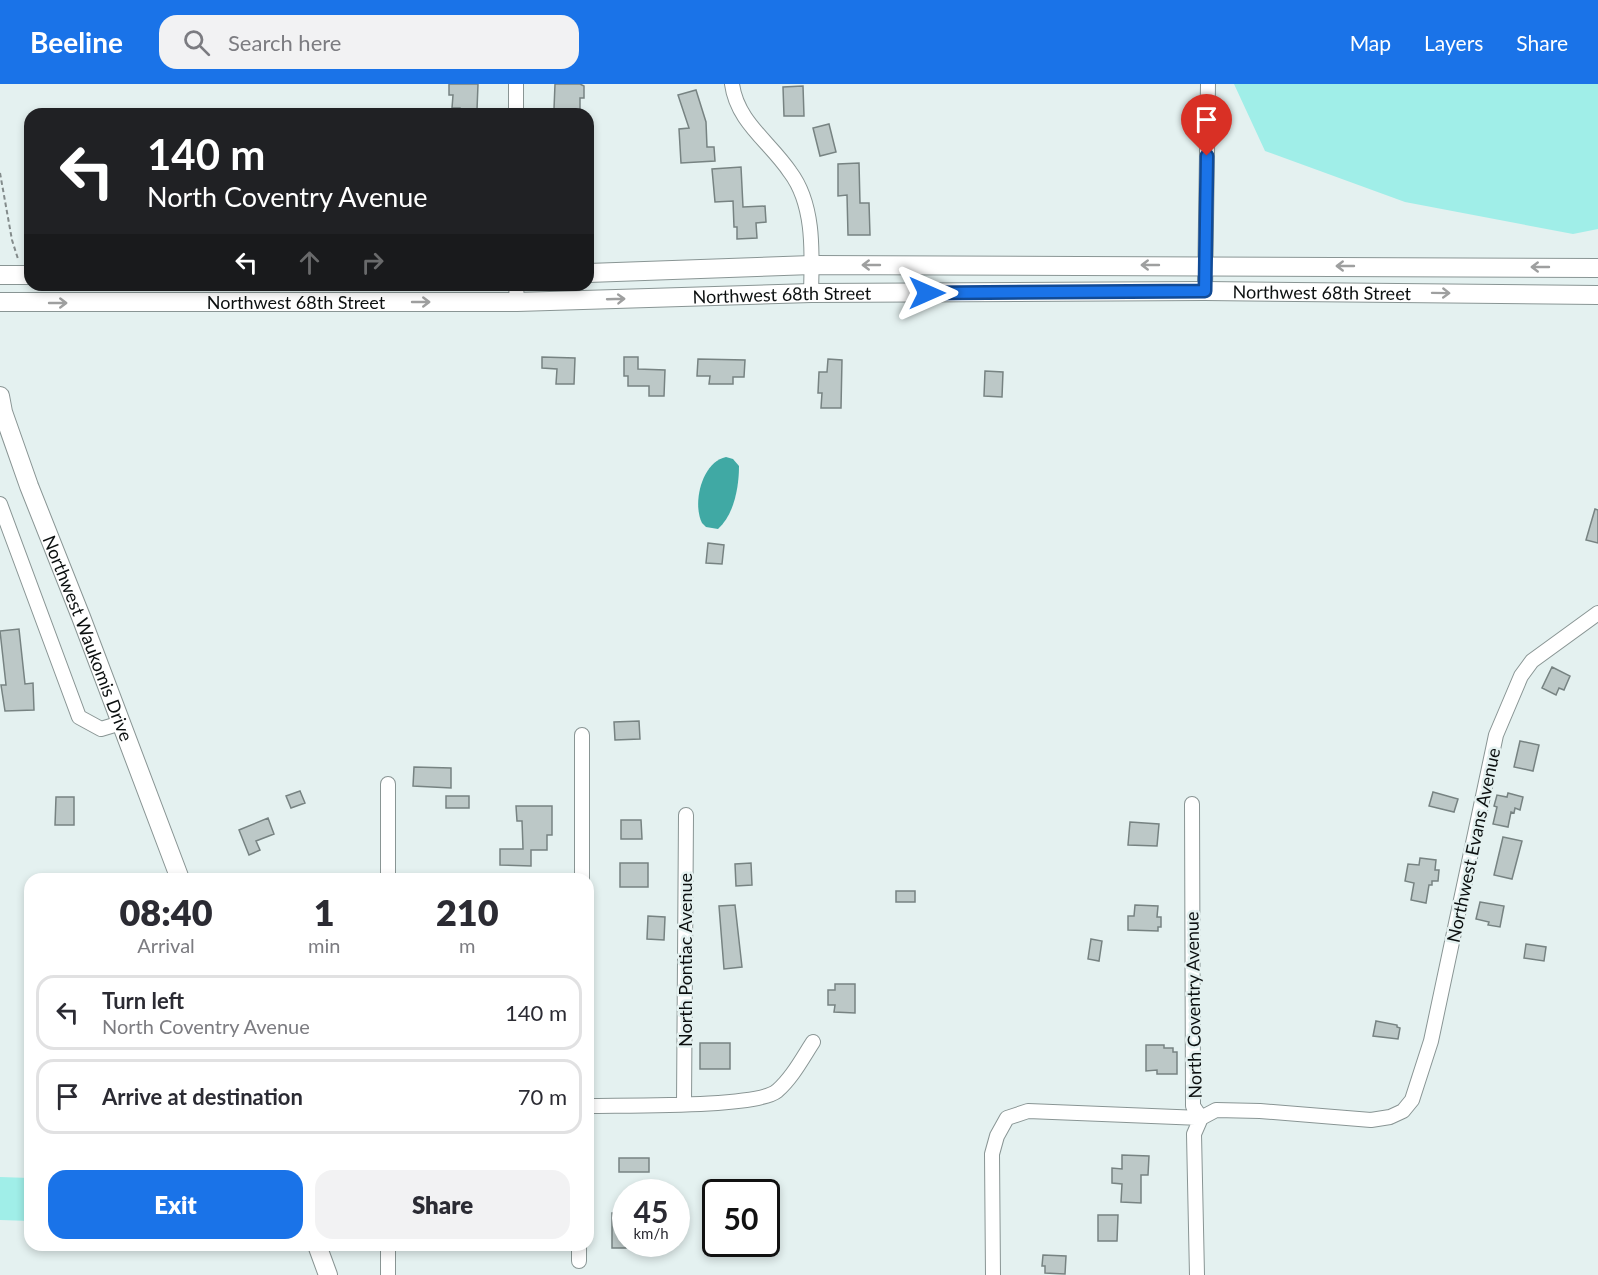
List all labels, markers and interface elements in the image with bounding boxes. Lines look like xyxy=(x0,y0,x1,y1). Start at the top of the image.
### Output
search box xyxy=(159,15,579,69)
text: Beeline xyxy=(30,25,123,59)
icon: search xyxy=(180,26,213,59)
text: Search here xyxy=(228,29,341,56)
text: Map xyxy=(1350,30,1391,55)
text: Layers xyxy=(1424,30,1483,55)
text: Share xyxy=(1516,30,1568,55)
pin xyxy=(1181,94,1232,156)
icon: arrive xyxy=(1190,103,1223,136)
text: 140 m xyxy=(147,129,265,179)
icon: left xyxy=(48,132,126,210)
text: North Coventry Avenue xyxy=(147,180,428,213)
icon: left xyxy=(230,246,263,279)
icon: ahead xyxy=(293,246,326,279)
icon: right xyxy=(356,246,389,279)
one-way arrow xyxy=(861,259,881,271)
one-way arrow xyxy=(1140,259,1160,271)
one-way arrow xyxy=(1335,260,1355,272)
position arrow xyxy=(895,261,959,325)
one-way arrow xyxy=(1530,261,1550,273)
street label: Northwest 68th Street xyxy=(1232,280,1412,304)
street label: Northwest 68th Street xyxy=(692,282,872,308)
one-way arrow xyxy=(1431,287,1451,299)
street label: Northwest 68th Street xyxy=(207,291,386,313)
one-way arrow xyxy=(606,293,626,305)
one-way arrow xyxy=(411,296,431,308)
one-way arrow xyxy=(48,297,68,309)
street label: Northwest Waukomis Drive xyxy=(39,532,138,744)
street label: Northwest Evans Avenue xyxy=(1442,746,1504,944)
street label: North Pontiac Avenue xyxy=(674,873,696,1047)
text: 08:40 xyxy=(119,890,213,934)
text: 1 xyxy=(314,890,335,934)
text: 210 xyxy=(436,890,499,934)
street label: North Coventry Avenue xyxy=(1180,911,1206,1099)
text: Arrival xyxy=(137,933,195,957)
text: min xyxy=(308,933,340,957)
text: m xyxy=(459,933,475,957)
text: Turn left xyxy=(102,987,184,1014)
icon: left xyxy=(51,996,84,1029)
text: 140 m xyxy=(505,999,567,1026)
text: North Coventry Avenue xyxy=(102,1014,310,1038)
icon: arrive xyxy=(51,1080,84,1113)
text: Arrive at destination xyxy=(102,1083,303,1110)
text: 70 m xyxy=(518,1083,567,1110)
button: Exit xyxy=(48,1170,303,1239)
button: Share xyxy=(315,1170,570,1239)
speed limit sign: 50 xyxy=(702,1179,780,1257)
text: 45 xyxy=(634,1193,668,1229)
text: km/h xyxy=(633,1224,669,1242)

